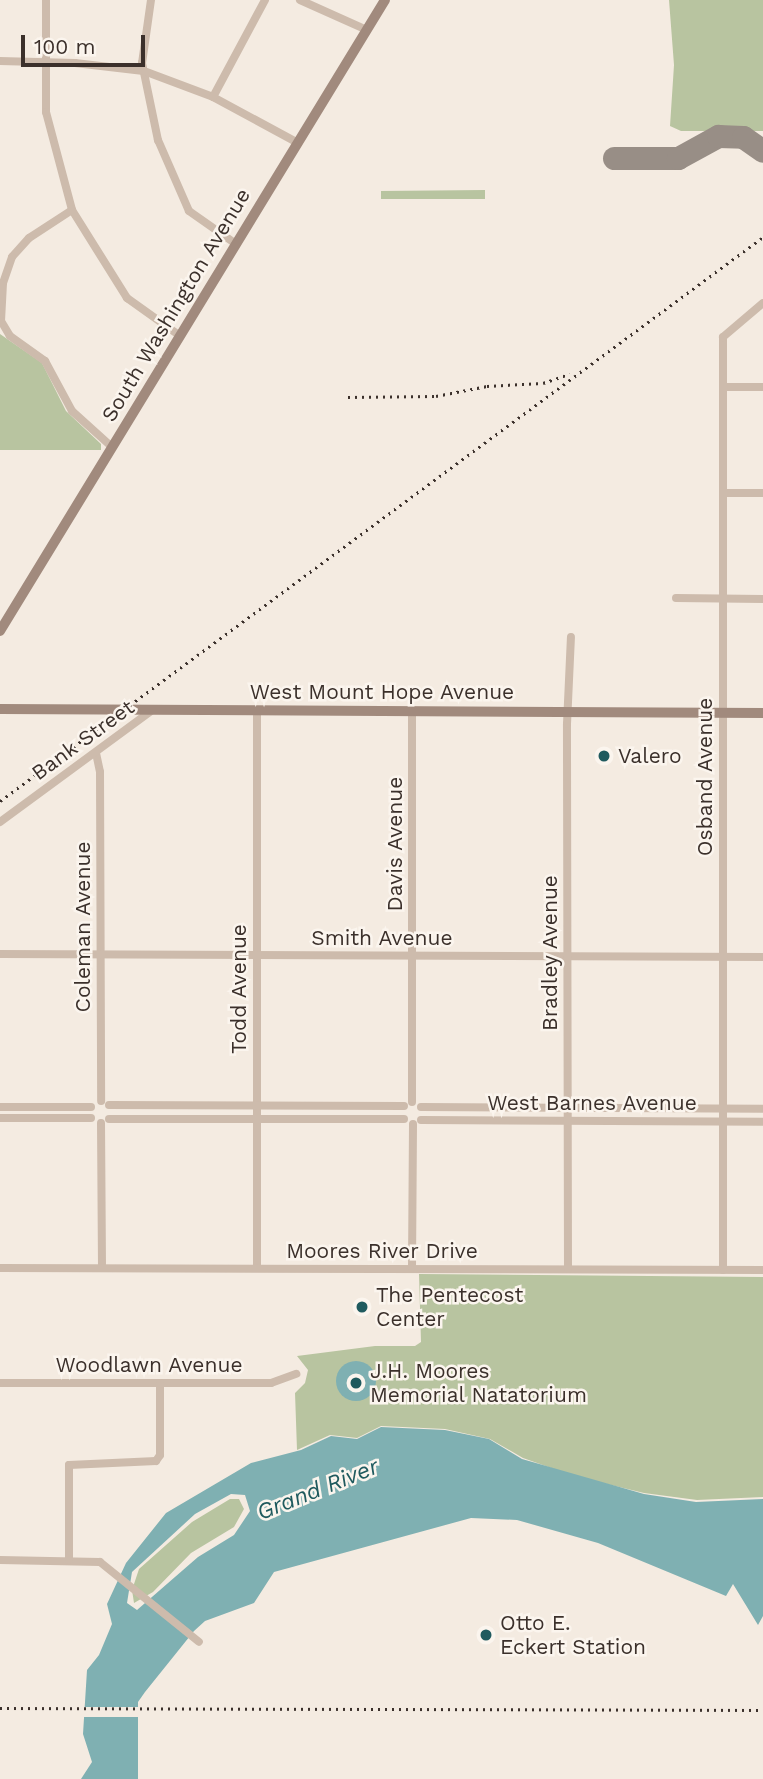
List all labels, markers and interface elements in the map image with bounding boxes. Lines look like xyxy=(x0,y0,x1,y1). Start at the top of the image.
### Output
scale bar xyxy=(24,21,149,65)
text: 100 m xyxy=(34,34,96,59)
street label: South Washington Avenue xyxy=(96,183,256,427)
street label: West Mount Hope Avenue xyxy=(249,679,515,705)
street label: Bank Street xyxy=(27,694,139,786)
street label: Osband Avenue xyxy=(692,697,718,857)
place label: Valero xyxy=(618,743,682,769)
marker: Valero xyxy=(596,748,612,764)
street label: Davis Avenue xyxy=(382,776,408,912)
street label: Coleman Avenue xyxy=(70,841,96,1013)
street label: Bradley Avenue xyxy=(537,874,563,1032)
street label: Todd Avenue xyxy=(226,924,252,1054)
street label: Smith Avenue xyxy=(311,925,453,951)
street label: West Barnes Avenue xyxy=(487,1090,697,1116)
street label: Moores River Drive xyxy=(286,1238,478,1264)
place label: The Pentecost Center xyxy=(376,1282,523,1332)
marker: The Pentecost Center xyxy=(354,1299,370,1315)
street label: Woodlawn Avenue xyxy=(55,1352,243,1378)
place label: J.H. Moores Memorial Natatorium xyxy=(370,1358,588,1408)
marker: J.H. Moores Memorial Natatorium xyxy=(348,1375,364,1391)
water label: Grand River xyxy=(253,1453,383,1527)
place label: Otto E. Eckert Station xyxy=(500,1610,646,1660)
marker: Otto E. Eckert Station xyxy=(478,1627,494,1643)

